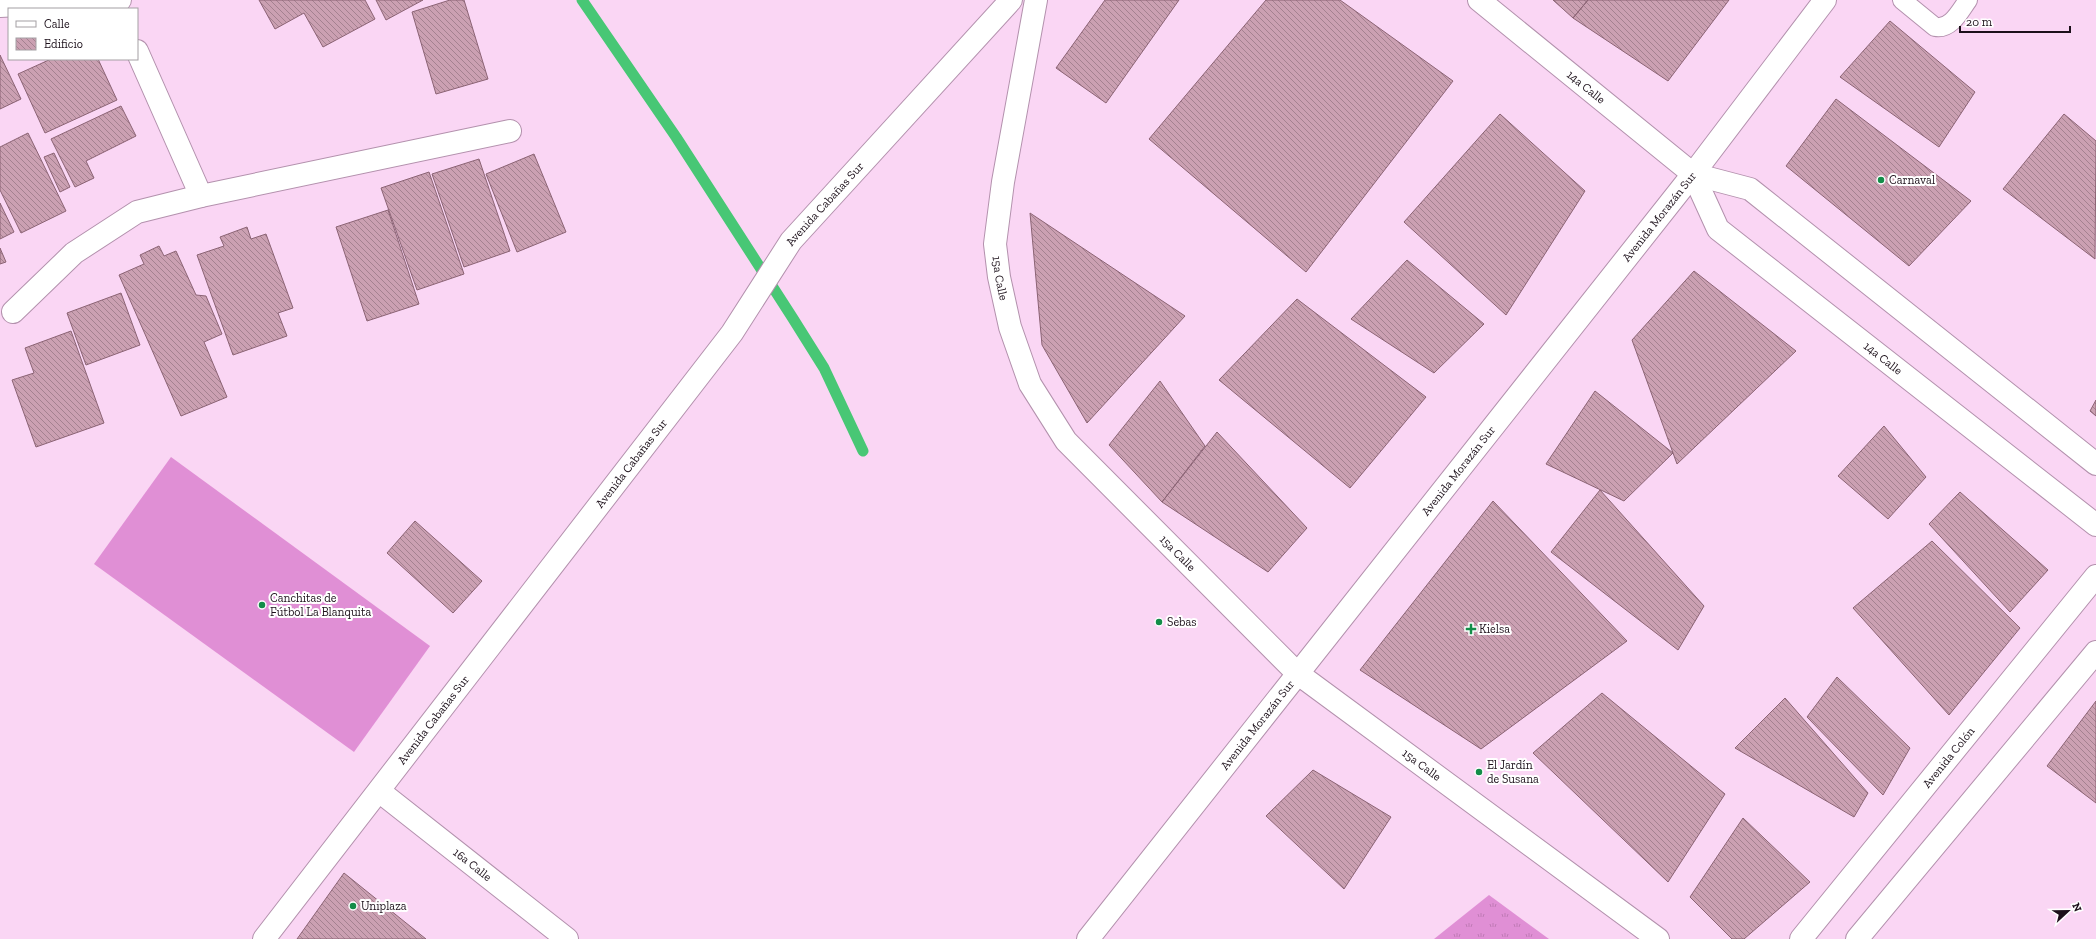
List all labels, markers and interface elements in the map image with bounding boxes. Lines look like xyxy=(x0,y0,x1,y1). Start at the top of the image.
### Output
legend xyxy=(8,8,138,60)
scale bar xyxy=(1960,8,2070,34)
text: 20 m xyxy=(1966,15,1993,29)
text: Calle xyxy=(44,17,70,31)
text: Edificio xyxy=(44,37,83,51)
street label: 14a Calle xyxy=(1564,67,1608,107)
street label: Avenida Cabañas Sur xyxy=(783,159,867,248)
street label: Avenida Morazán Sur xyxy=(1619,169,1699,264)
place label: Carnaval xyxy=(1889,173,1935,187)
marker: Carnaval xyxy=(1876,175,1886,185)
street label: 15a Calle xyxy=(990,255,1011,302)
street label: 14a Calle xyxy=(1861,339,1905,378)
street label: Avenida Cabañas Sur xyxy=(593,416,670,511)
street label: Avenida Morazán Sur xyxy=(1419,423,1498,518)
street label: 15a Calle xyxy=(1157,532,1199,574)
place label: Canchitas de Fútbol La Blanquita xyxy=(270,591,371,619)
marker: Canchitas de Fútbol La Blanquita xyxy=(257,600,267,610)
place label: Sebas xyxy=(1167,615,1197,629)
marker: Sebas xyxy=(1154,617,1164,627)
place label: Kielsa xyxy=(1479,622,1510,636)
marker: Kielsa xyxy=(1466,624,1476,634)
street label: Avenida Cabañas Sur xyxy=(395,672,472,767)
street label: Avenida Morazán Sur xyxy=(1218,677,1297,773)
street label: Avenida Colón xyxy=(1920,724,1978,791)
street label: 15a Calle xyxy=(1399,746,1444,784)
place label: El Jardín de Susana xyxy=(1487,758,1539,786)
marker: El Jardín de Susana xyxy=(1474,767,1484,777)
street label: 16a Calle xyxy=(450,845,495,884)
north arrow xyxy=(2048,891,2088,931)
place label: Uniplaza xyxy=(361,899,407,913)
marker: Uniplaza xyxy=(348,901,358,911)
text: N xyxy=(2069,901,2085,914)

